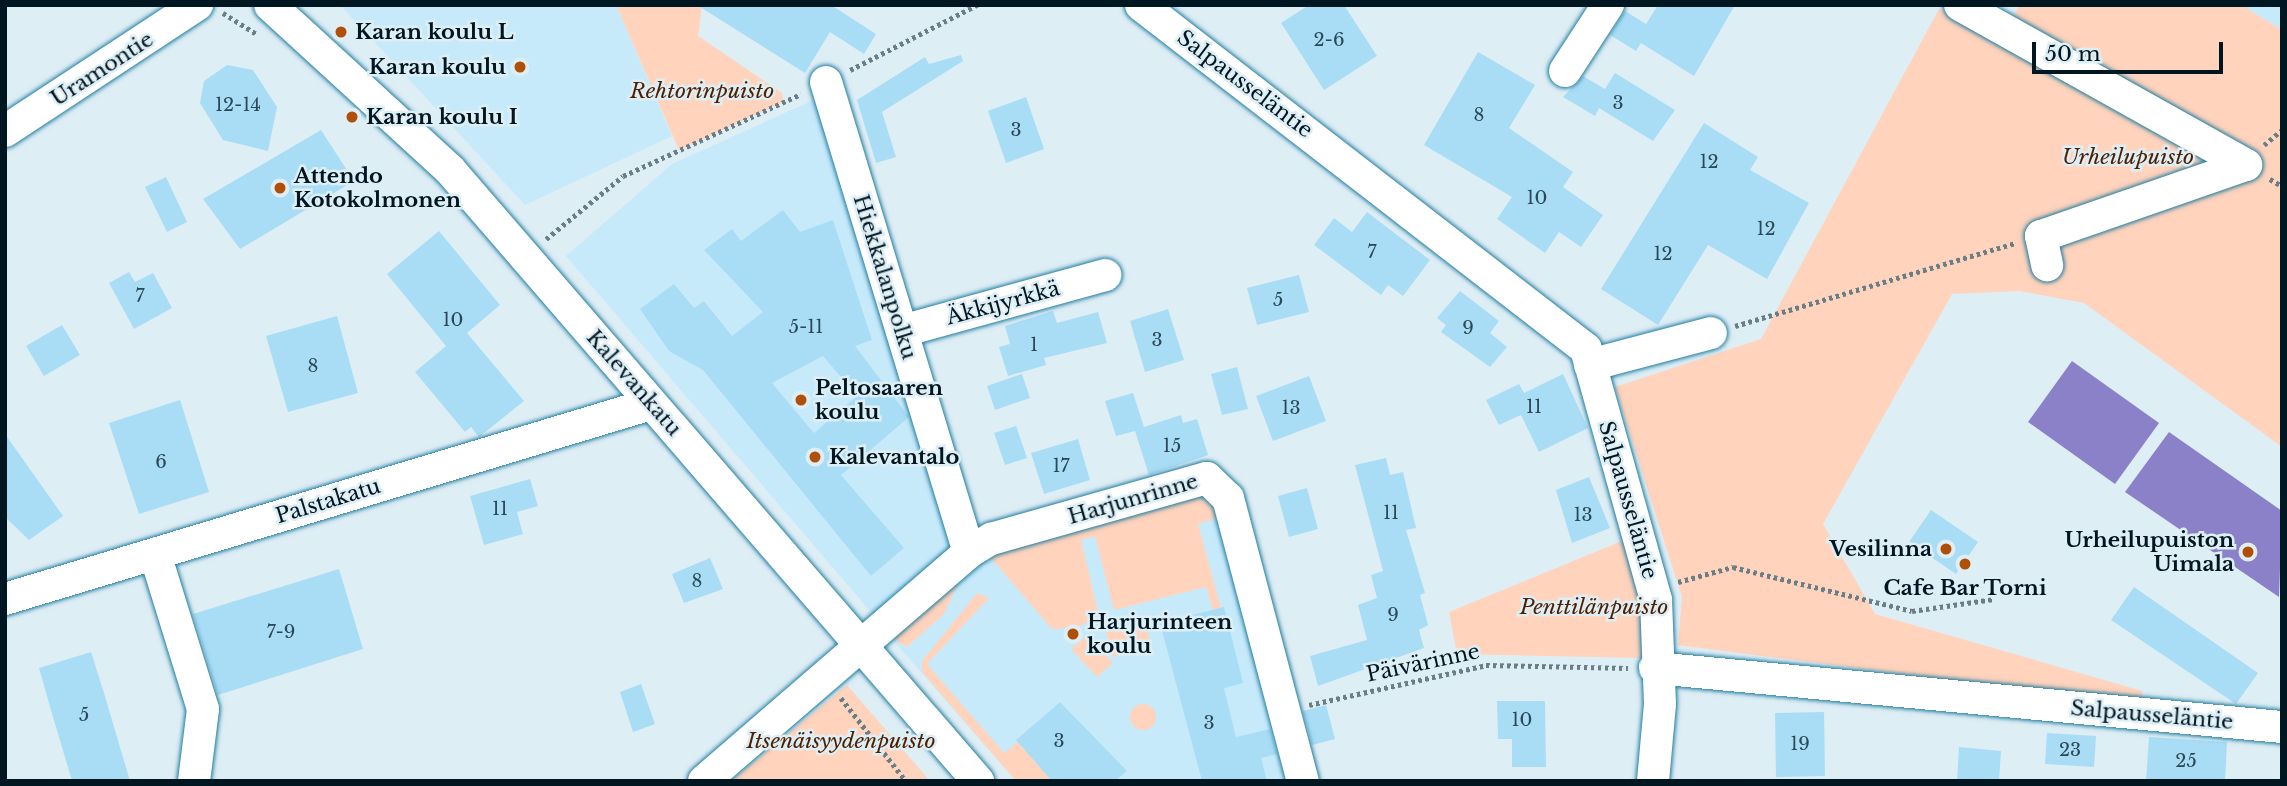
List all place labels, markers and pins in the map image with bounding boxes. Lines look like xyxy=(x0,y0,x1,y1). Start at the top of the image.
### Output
place label: Karan koulu L xyxy=(355,19,514,45)
marker: Karan koulu L xyxy=(333,24,349,40)
place label: Karan koulu xyxy=(369,54,506,80)
marker: Karan koulu xyxy=(512,59,528,75)
place label: Karan koulu I xyxy=(366,104,518,130)
marker: Karan koulu I xyxy=(344,109,360,125)
place label: Attendo Kotokolmonen xyxy=(294,163,461,213)
marker: Attendo Kotokolmonen xyxy=(272,180,288,196)
place label: Peltosaaren koulu xyxy=(815,375,943,425)
marker: Peltosaaren koulu xyxy=(793,392,809,408)
place label: Kalevantalo xyxy=(829,444,959,470)
marker: Kalevantalo xyxy=(807,449,823,465)
place label: Urheilupuiston Uimala xyxy=(2064,527,2234,577)
place label: Vesilinna xyxy=(1830,536,1932,562)
marker: Vesilinna xyxy=(1938,541,1954,557)
marker: Urheilupuiston Uimala xyxy=(2240,544,2256,560)
marker: Cafe Bar Torni xyxy=(1957,556,1973,572)
place label: Cafe Bar Torni xyxy=(1883,575,2047,601)
place label: Harjurinteen koulu xyxy=(1087,609,1232,659)
marker: Harjurinteen koulu xyxy=(1065,626,1081,642)

